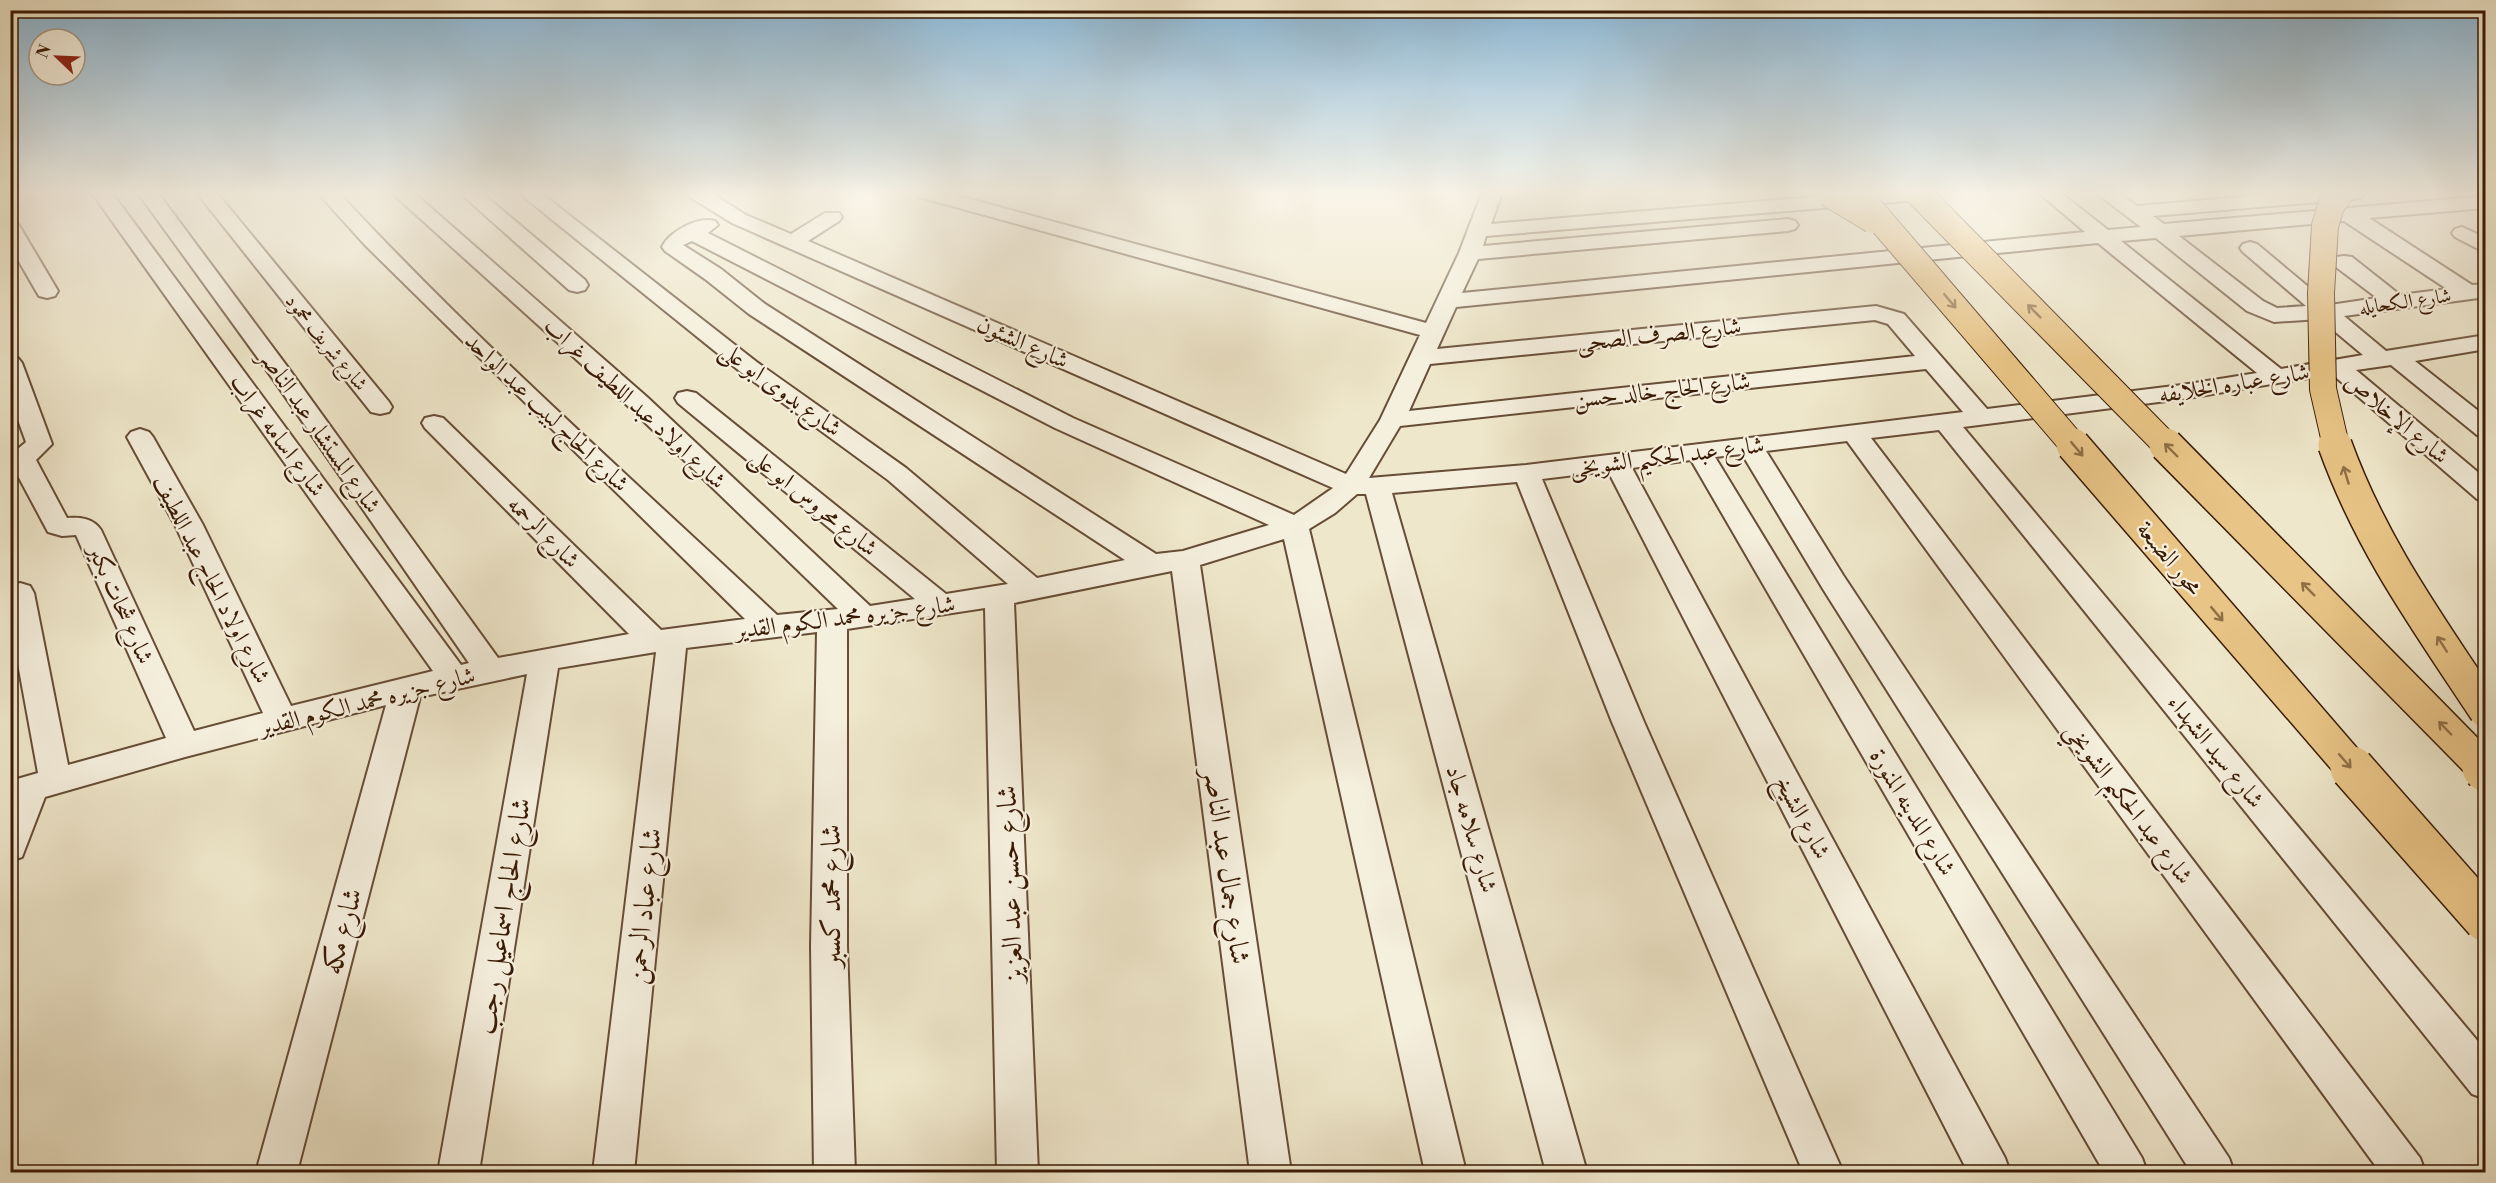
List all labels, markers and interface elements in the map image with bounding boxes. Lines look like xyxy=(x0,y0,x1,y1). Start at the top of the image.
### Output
north arrow xyxy=(27,27,87,87)
text: N xyxy=(32,41,56,61)
street label: شارع الكحايله xyxy=(2357,284,2454,325)
street label: شارع شريف محمود xyxy=(276,289,373,399)
one-way arrow xyxy=(1943,293,1957,308)
one-way arrow xyxy=(2027,304,2042,319)
street label: شارع الشئون xyxy=(970,309,1073,380)
street label: شارع اولاد عبد اللطيف غراب xyxy=(534,311,732,499)
street label: شارع الصرف الصحى xyxy=(1575,311,1743,363)
street label: شارع الحاج لبيب عبد الواحد xyxy=(454,326,635,503)
street label: شارع بدوى ابو على xyxy=(711,336,847,447)
street label: شارع المستشار عبد الناصر xyxy=(246,341,387,522)
street label: شارع عباره الخلايفه xyxy=(2157,357,2312,415)
street label: شارع الإخلاص xyxy=(2335,366,2455,474)
street label: شارع الحاج خالد حسن xyxy=(1572,367,1752,420)
street label: شارع اسامه غراب xyxy=(219,368,332,505)
street label: شارع عبد الحكيم الشويخى xyxy=(1568,430,1767,492)
one-way arrow xyxy=(2070,441,2083,457)
street label: شارع محروس ابو على xyxy=(741,442,883,567)
one-way arrow xyxy=(2164,442,2179,457)
one-way arrow xyxy=(2340,466,2351,485)
street label: شارع اولاد الحاج عبد اللطيف xyxy=(141,470,277,691)
street label: شارع الرحمه xyxy=(498,490,586,578)
street label: محور الضبعة xyxy=(2130,515,2209,602)
street label: شارع شحات بكير xyxy=(75,537,160,671)
one-way arrow xyxy=(2301,581,2316,596)
street label: شارع جزيره محمد الكوم القدير xyxy=(730,590,958,652)
one-way arrow xyxy=(2210,606,2224,621)
one-way arrow xyxy=(2436,636,2448,653)
street label: شارع جزيره محمد الكوم القدير xyxy=(253,661,480,749)
street label: شارع سيد الشهداء xyxy=(2157,689,2270,817)
street label: شارع عبد الحكيم الشويخي xyxy=(2051,716,2199,896)
one-way arrow xyxy=(2437,721,2452,736)
street label: شارع المدينه المنورة xyxy=(1859,743,1962,884)
one-way arrow xyxy=(2338,753,2352,768)
street label: شارع سلامه جاد xyxy=(1435,762,1504,897)
street label: شارع جمال عبد الناصر xyxy=(1190,763,1258,967)
street label: شارع الشيخ xyxy=(1763,770,1837,867)
street label: شارع حسن عبد العزيز xyxy=(990,785,1037,986)
street label: شارع الحاج اسماعيل رجب xyxy=(467,795,546,1038)
street label: شارع محمد كسبر xyxy=(814,824,854,971)
street label: شارع عباد الرحمن xyxy=(619,826,675,987)
street label: شارع مكه xyxy=(314,885,376,980)

